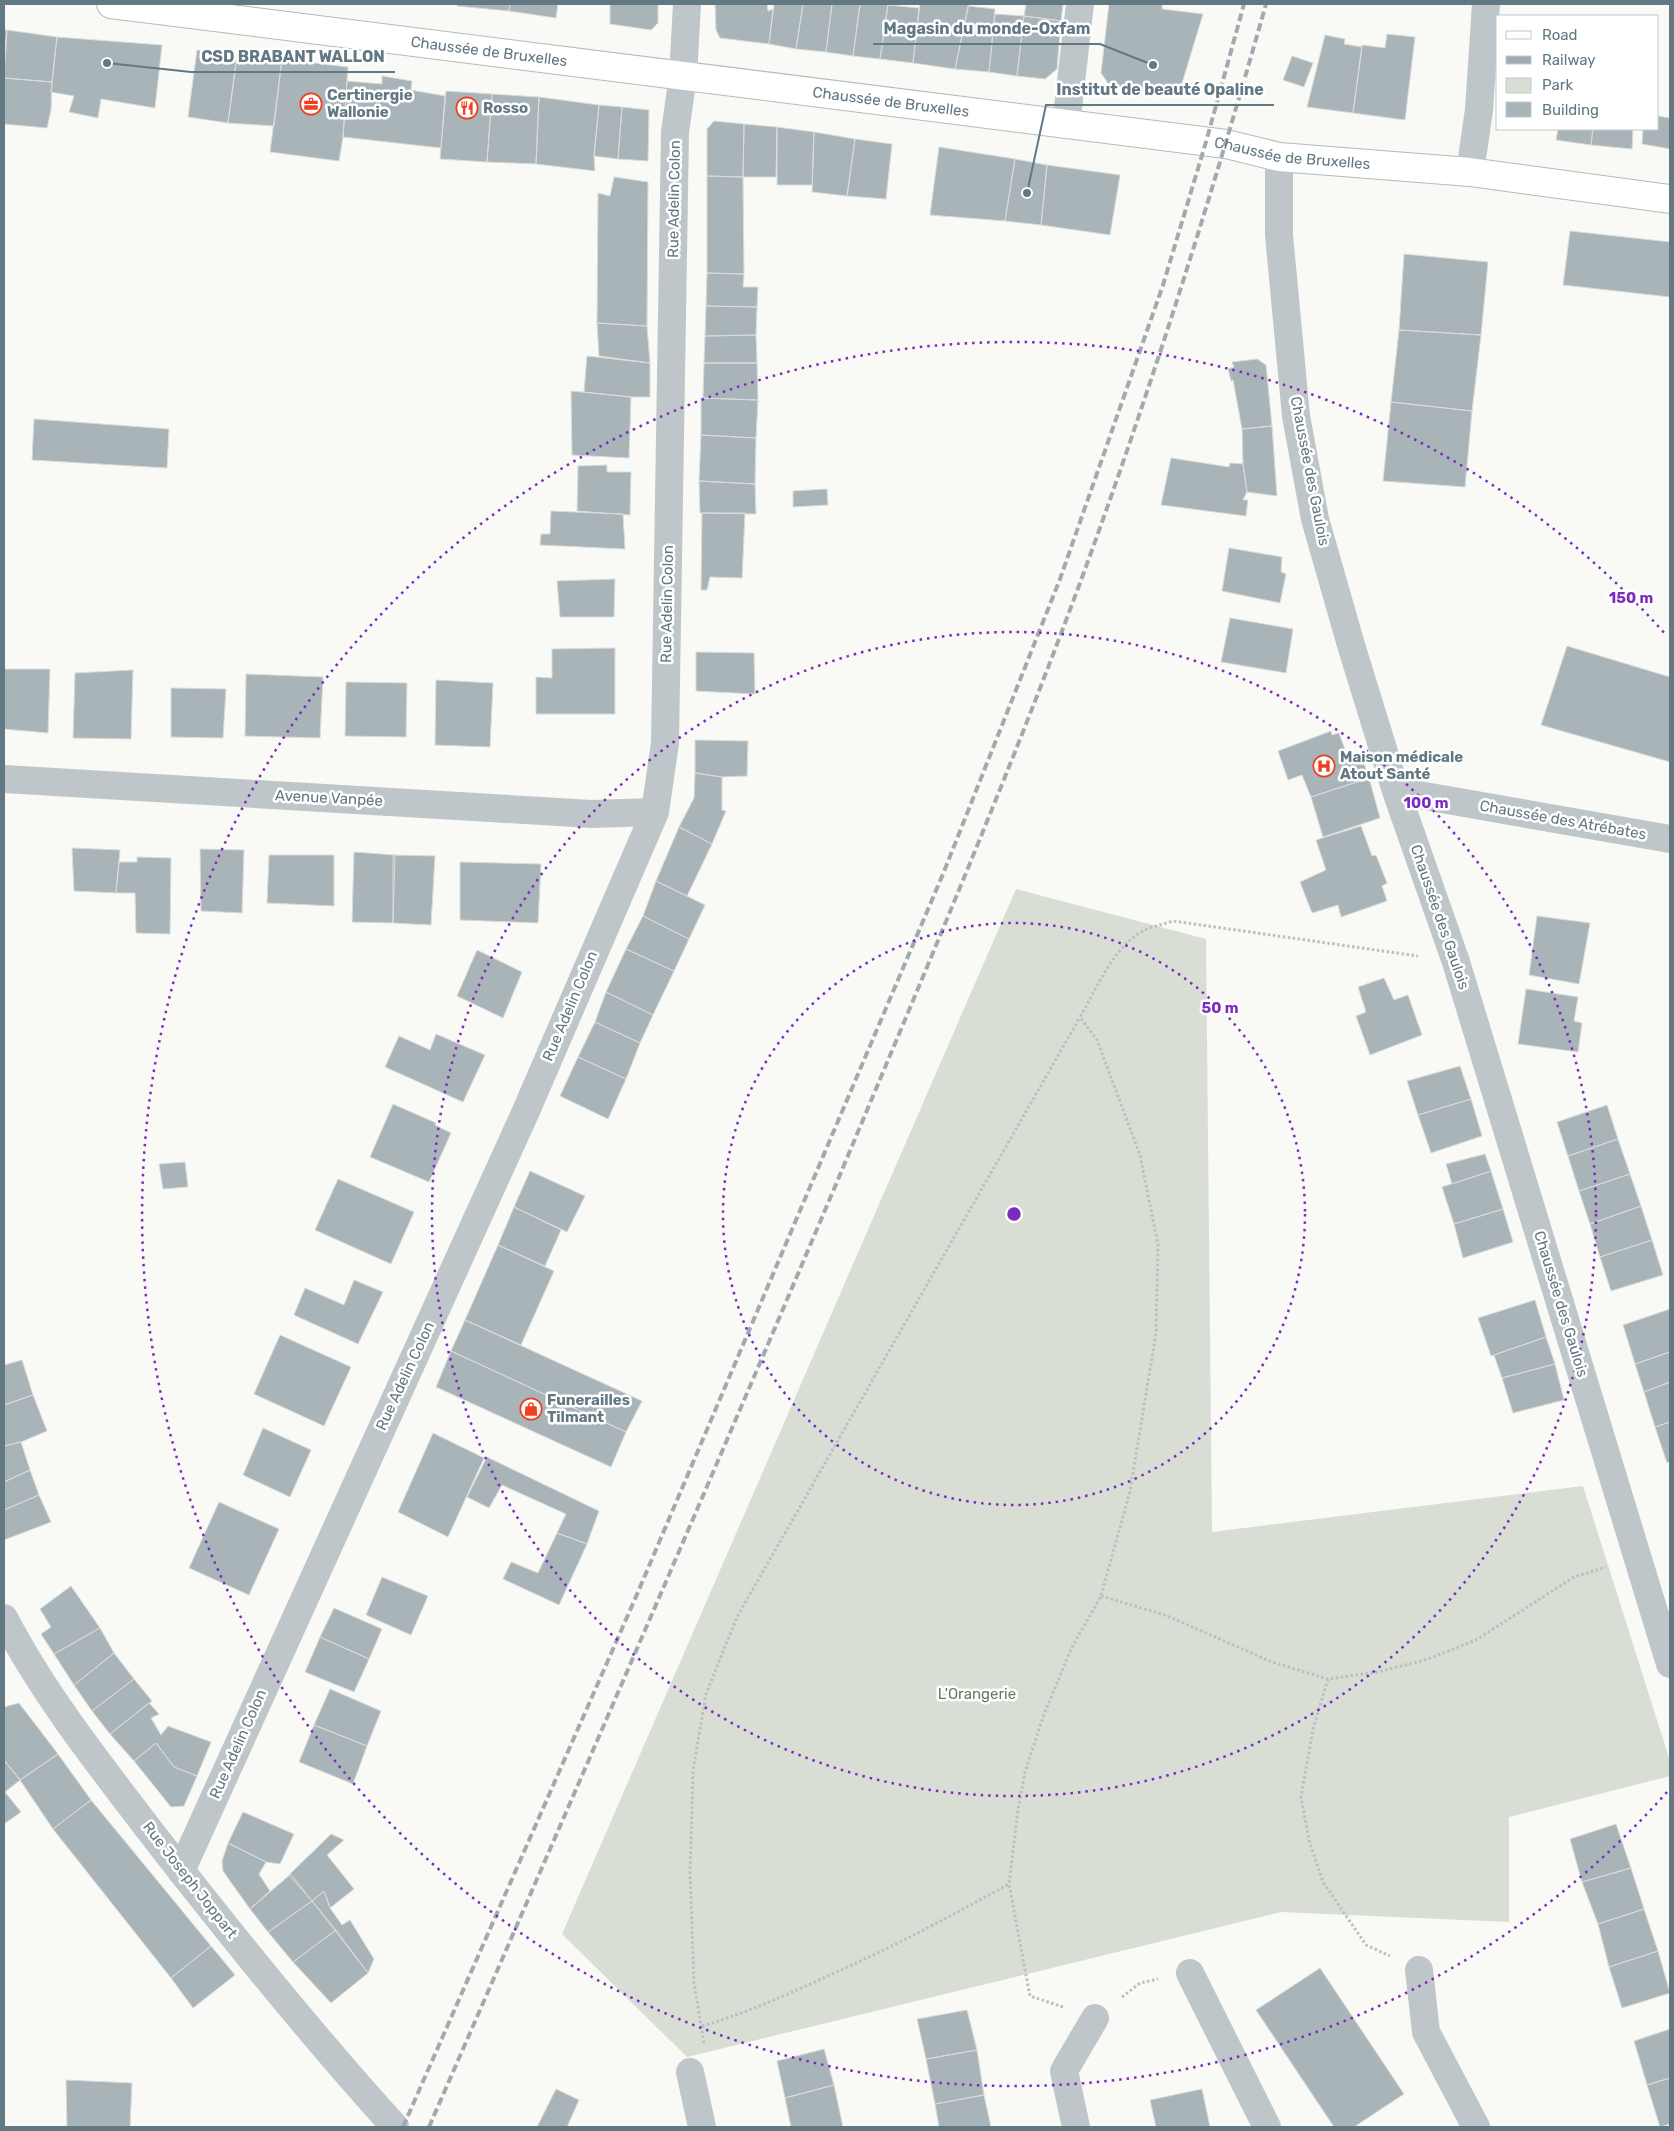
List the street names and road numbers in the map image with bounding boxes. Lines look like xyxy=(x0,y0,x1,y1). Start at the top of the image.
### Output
street label: Chaussée de Bruxelles xyxy=(410,33,569,70)
street label: Chaussée de Bruxelles xyxy=(812,83,971,121)
street label: Chaussée de Bruxelles xyxy=(1213,134,1371,173)
street label: Rue Adelin Colon xyxy=(664,140,684,258)
street label: Chaussée des Gaulois xyxy=(1287,395,1333,548)
street label: Rue Adelin Colon xyxy=(657,545,677,663)
street label: Avenue Vanpée xyxy=(275,786,383,810)
street label: Chaussée des Atrébates xyxy=(1478,796,1648,844)
street label: Chaussée des Gaulois xyxy=(1407,842,1473,992)
street label: Rue Adelin Colon xyxy=(539,948,601,1064)
street label: Chaussée des Gaulois xyxy=(1530,1229,1592,1380)
street label: Rue Adelin Colon xyxy=(372,1319,438,1433)
street label: Rue Adelin Colon xyxy=(206,1687,270,1801)
street label: Rue Joseph Joppart xyxy=(139,1818,241,1942)

